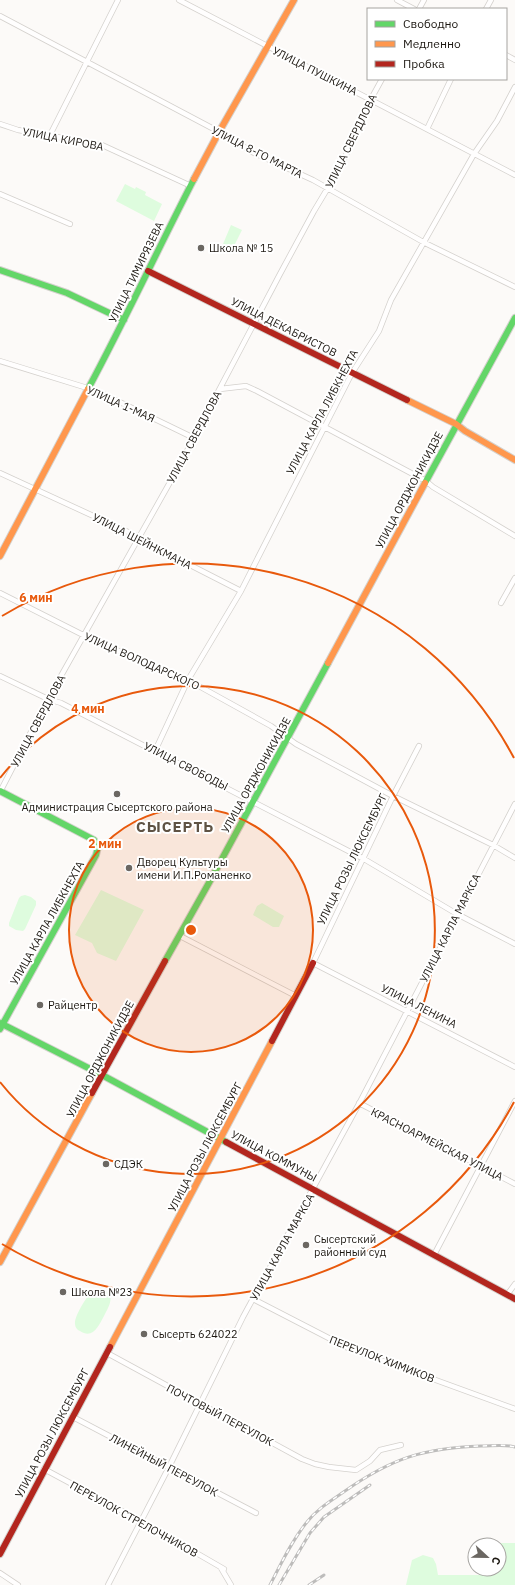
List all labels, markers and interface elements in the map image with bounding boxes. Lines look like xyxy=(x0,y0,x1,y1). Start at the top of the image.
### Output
legend xyxy=(367,8,507,80)
text: Свободно xyxy=(403,16,459,31)
text: Медленно xyxy=(403,36,461,51)
street label: УЛИЦА ПУШКИНА xyxy=(270,44,360,98)
text: Пробка xyxy=(403,56,445,71)
street label: УЛИЦА СВЕРДЛОВА xyxy=(322,92,380,190)
street label: УЛИЦА 8-ГО МАРТА xyxy=(209,123,305,181)
street label: УЛИЦА КИРОВА xyxy=(21,124,105,154)
street label: УЛИЦА ТИМИРЯЗЕВА xyxy=(105,219,167,325)
place label: Школа № 15 xyxy=(209,241,273,255)
marker: Школа № 15 xyxy=(196,243,206,253)
street label: УЛИЦА ДЕКАБРИСТОВ xyxy=(229,294,339,360)
street label: УЛИЦА КАРЛА ЛИБКНЕХТА xyxy=(283,347,361,477)
street label: УЛИЦА 1-МАЯ xyxy=(85,383,157,425)
street label: УЛИЦА СВЕРДЛОВА xyxy=(164,388,224,486)
street label: УЛИЦА ОРДЖОНИКИДЗЕ xyxy=(372,429,446,551)
street label: УЛИЦА ШЕЙНКМАНА xyxy=(90,510,194,572)
text: 6 мин xyxy=(19,590,53,605)
street label: УЛИЦА ВОЛОДАРСКОГО xyxy=(82,629,202,693)
street label: УЛИЦА СВЕРДЛОВА xyxy=(8,672,68,770)
text: 4 мин xyxy=(71,701,105,716)
street label: УЛИЦА ОРДЖОНИКИДЗЕ xyxy=(218,715,294,835)
street label: УЛИЦА СВОБОДЫ xyxy=(141,739,231,793)
marker: Администрация Сысертского района xyxy=(112,789,122,799)
street label: УЛИЦА РОЗЫ ЛЮКСЕМБУРГ xyxy=(314,790,390,927)
place label: Администрация Сысертского района xyxy=(21,800,213,814)
district label: СЫСЕРТЬ xyxy=(136,817,214,836)
text: 2 мин xyxy=(88,836,122,851)
place label: Дворец Культуры имени И.П.Романенко xyxy=(137,855,251,882)
street label: УЛИЦА КАРЛА ЛИБКНЕХТА xyxy=(7,858,87,988)
marker: Дворец Культуры имени И.П.Романенко xyxy=(124,863,134,873)
street label: УЛИЦА КАРЛА МАРКСА xyxy=(416,871,484,985)
centre of rings xyxy=(184,923,198,937)
street label: УЛИЦА ЛЕНИНА xyxy=(379,981,459,1031)
place label: Райцентр xyxy=(48,998,98,1012)
street label: УЛИЦА ОРДЖОНИКИДЗЕ xyxy=(63,998,137,1120)
marker: Райцентр xyxy=(35,1000,45,1010)
street label: УЛИЦА РОЗЫ ЛЮКСЕМБУРГ xyxy=(165,1079,245,1214)
street label: КРАСНОАРМЕЙСКАЯ УЛИЦА xyxy=(369,1104,505,1184)
street label: УЛИЦА КОММУНЫ xyxy=(229,1127,319,1185)
place label: СДЭК xyxy=(114,1157,143,1171)
marker: СДЭК xyxy=(101,1159,111,1169)
street label: УЛИЦА КАРЛА МАРКСА xyxy=(247,1191,317,1303)
place label: Сысертский районный суд xyxy=(314,1232,387,1259)
marker: Сысертский районный суд xyxy=(301,1240,311,1250)
place label: Школа №23 xyxy=(71,1285,133,1299)
marker: Школа №23 xyxy=(58,1287,68,1297)
place label: Сысерть 624022 xyxy=(152,1327,238,1341)
marker: Сысерть 624022 xyxy=(139,1329,149,1339)
street label: ПЕРЕУЛОК ХИМИКОВ xyxy=(327,1332,437,1386)
street label: УЛИЦА РОЗЫ ЛЮКСЕМБУРГ xyxy=(12,1365,92,1500)
street label: ПОЧТОВЫЙ ПЕРЕУЛОК xyxy=(164,1381,276,1449)
street label: ЛИНЕЙНЫЙ ПЕРЕУЛОК xyxy=(107,1430,221,1500)
street label: ПЕРЕУЛОК СТРЕЛОЧНИКОВ xyxy=(67,1478,201,1560)
north arrow xyxy=(467,1537,507,1577)
text: С xyxy=(488,1555,504,1567)

